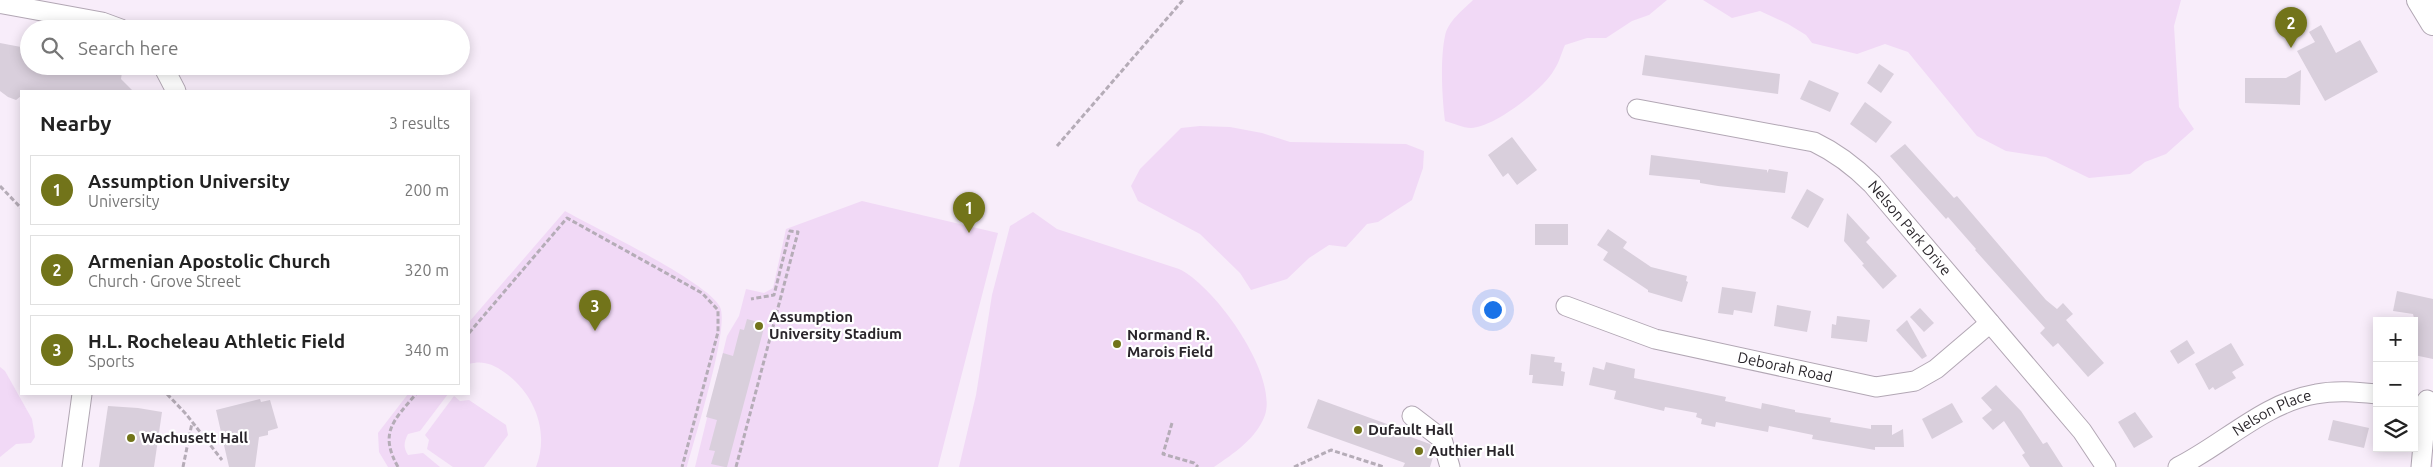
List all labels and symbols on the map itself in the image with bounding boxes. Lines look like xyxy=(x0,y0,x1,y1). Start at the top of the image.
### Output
pin: 2 xyxy=(2275,7,2307,48)
street label: Nelson Park Drive xyxy=(1865,177,1955,279)
pin: 1 xyxy=(953,192,985,233)
pin: 3 xyxy=(579,290,611,331)
your location xyxy=(1480,297,1506,323)
place label: Assumption University Stadium xyxy=(769,308,902,342)
marker: Assumption University Stadium xyxy=(753,320,765,332)
place label: Normand R. Marois Field xyxy=(1127,326,1213,360)
marker: Normand R. Marois Field xyxy=(1111,338,1123,350)
street label: Deborah Road xyxy=(1736,348,1834,385)
street label: Nelson Place xyxy=(2229,386,2313,439)
place label: Dufault Hall xyxy=(1368,421,1454,438)
marker: Dufault Hall xyxy=(1352,424,1364,436)
place label: Wachusett Hall xyxy=(141,429,249,446)
marker: Wachusett Hall xyxy=(125,432,137,444)
place label: Authier Hall xyxy=(1429,442,1515,459)
marker: Authier Hall xyxy=(1413,445,1425,457)

